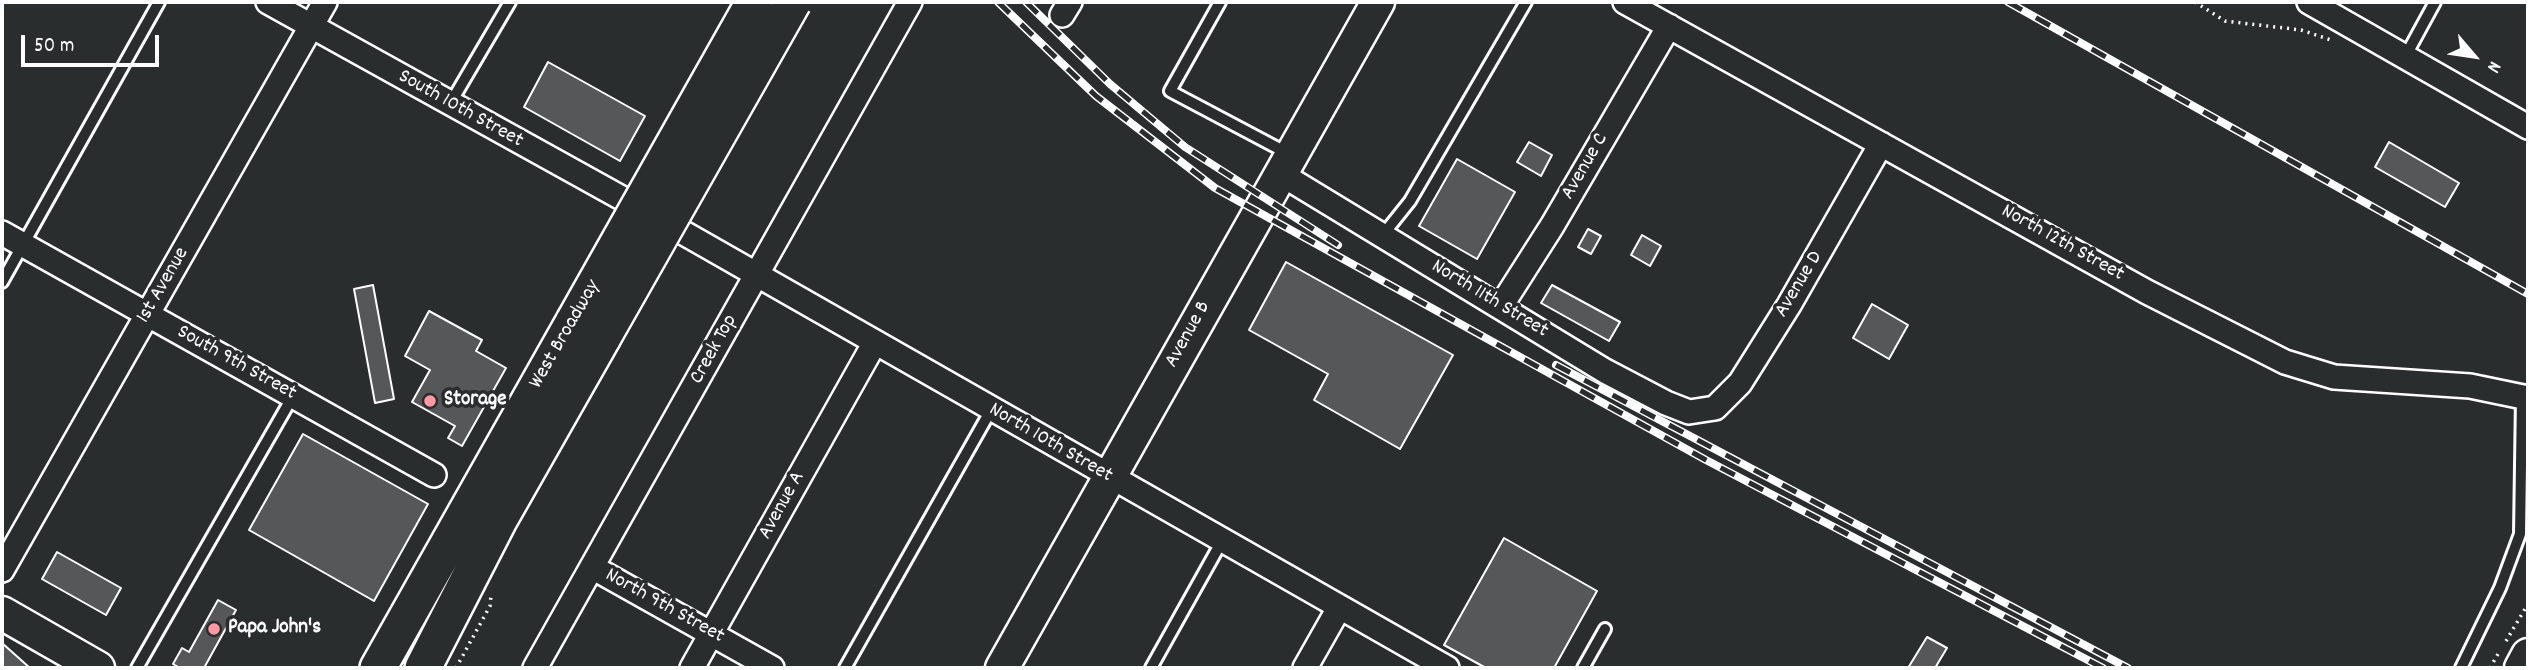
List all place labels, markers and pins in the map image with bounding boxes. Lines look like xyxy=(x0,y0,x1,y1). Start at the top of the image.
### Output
place label: Storage xyxy=(444,388,506,414)
marker: Storage xyxy=(422,393,438,409)
place label: Papa John's xyxy=(228,616,321,642)
marker: Papa John's xyxy=(206,621,222,637)

